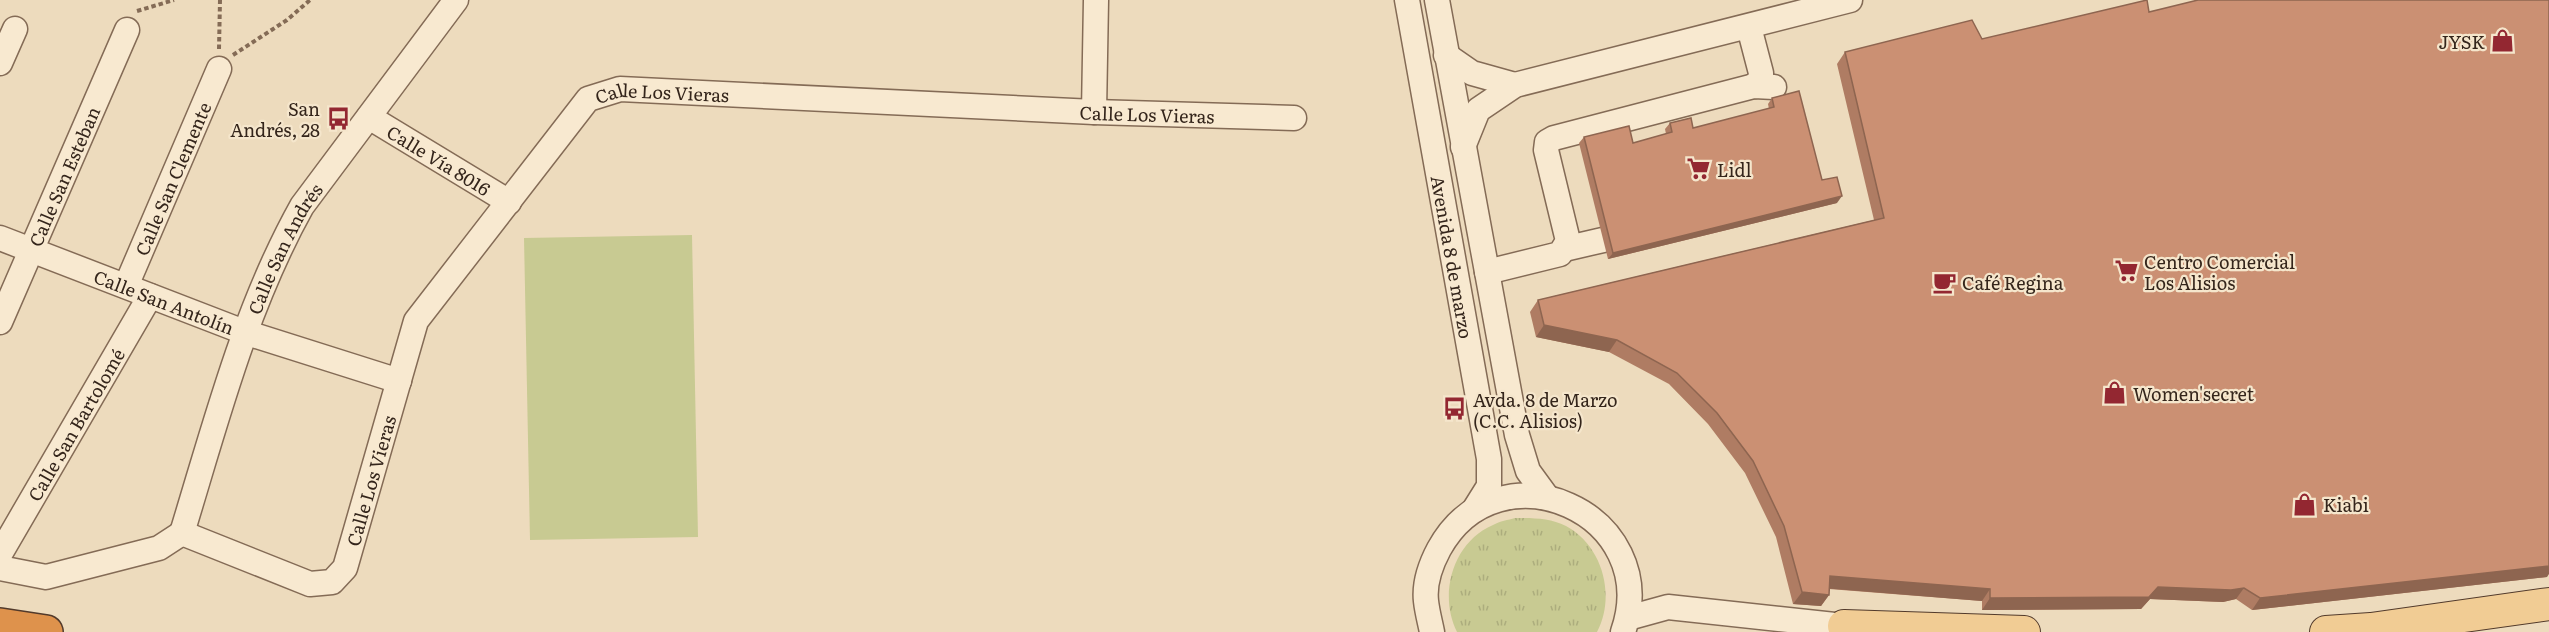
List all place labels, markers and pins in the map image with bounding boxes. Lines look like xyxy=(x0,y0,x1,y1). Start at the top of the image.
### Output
place label: JYSK xyxy=(2438,28,2485,55)
shop icon: JYSK xyxy=(2490,28,2516,54)
place label: San Andrés, 28 xyxy=(230,95,320,143)
bus stop icon: San Andrés, 28 xyxy=(325,105,351,131)
supermarket icon: Lidl xyxy=(1686,156,1712,182)
place label: Lidl xyxy=(1717,156,1752,183)
place label: Centro Comercial Los Alisios xyxy=(2144,248,2295,296)
supermarket icon: Centro Comercial Los Alisios xyxy=(2113,258,2139,284)
cafe icon: Café Regina xyxy=(1931,269,1957,295)
place label: Café Regina xyxy=(1962,269,2064,296)
shop icon: Women'secret xyxy=(2102,380,2128,406)
place label: Women'secret xyxy=(2133,380,2255,407)
place label: Avda. 8 de Marzo (C.C. Alisios) xyxy=(1473,386,1618,434)
bus stop icon: Avda. 8 de Marzo (C.C. Alisios) xyxy=(1442,396,1468,422)
shop icon: Kiabi xyxy=(2292,491,2318,517)
place label: Kiabi xyxy=(2323,491,2369,518)

